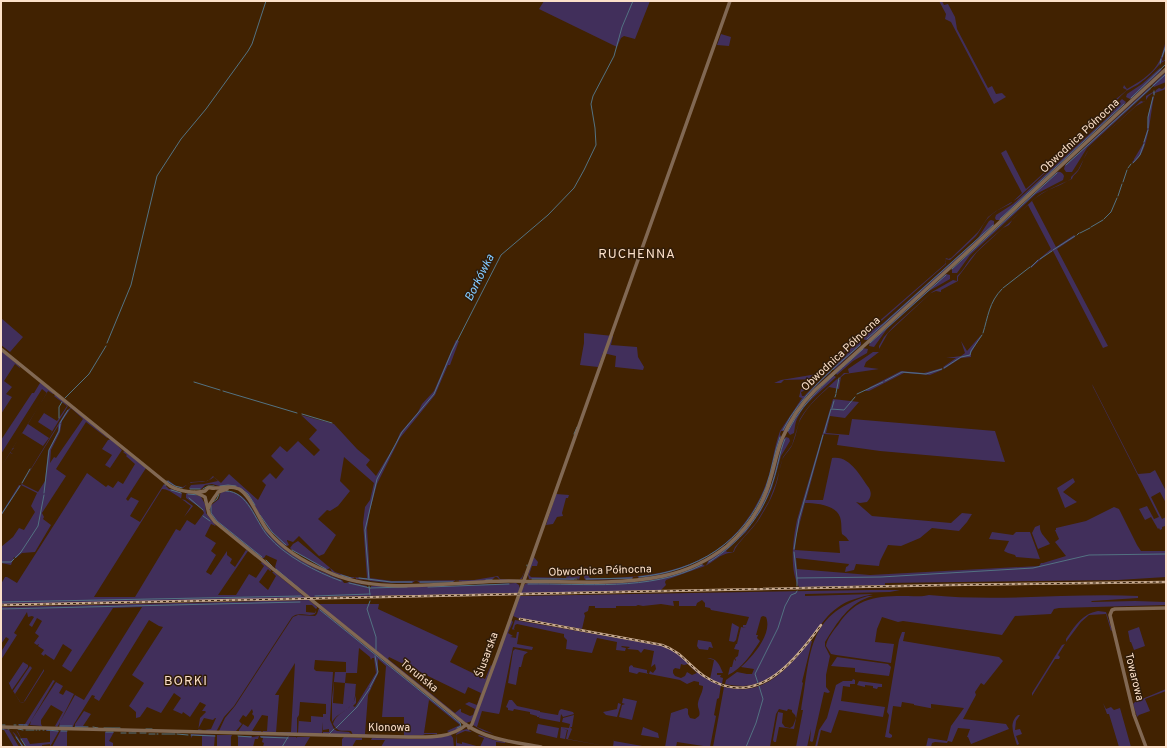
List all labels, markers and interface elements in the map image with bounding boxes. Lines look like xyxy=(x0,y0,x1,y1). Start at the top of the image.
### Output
street label: Obwodnica Północna xyxy=(1037,96,1123,176)
district label: RUCHENNA xyxy=(598,247,676,263)
water label: Borkówka xyxy=(461,251,499,304)
street label: Obwodnica Północna xyxy=(798,314,884,394)
street label: Obwodnica Północna xyxy=(548,562,652,580)
street label: Ślusarska xyxy=(471,630,502,680)
street label: Towarowa xyxy=(1121,652,1147,703)
street label: Toruńska xyxy=(397,657,441,696)
district label: BORKI xyxy=(164,674,208,690)
street label: Klonowa xyxy=(368,721,410,735)

